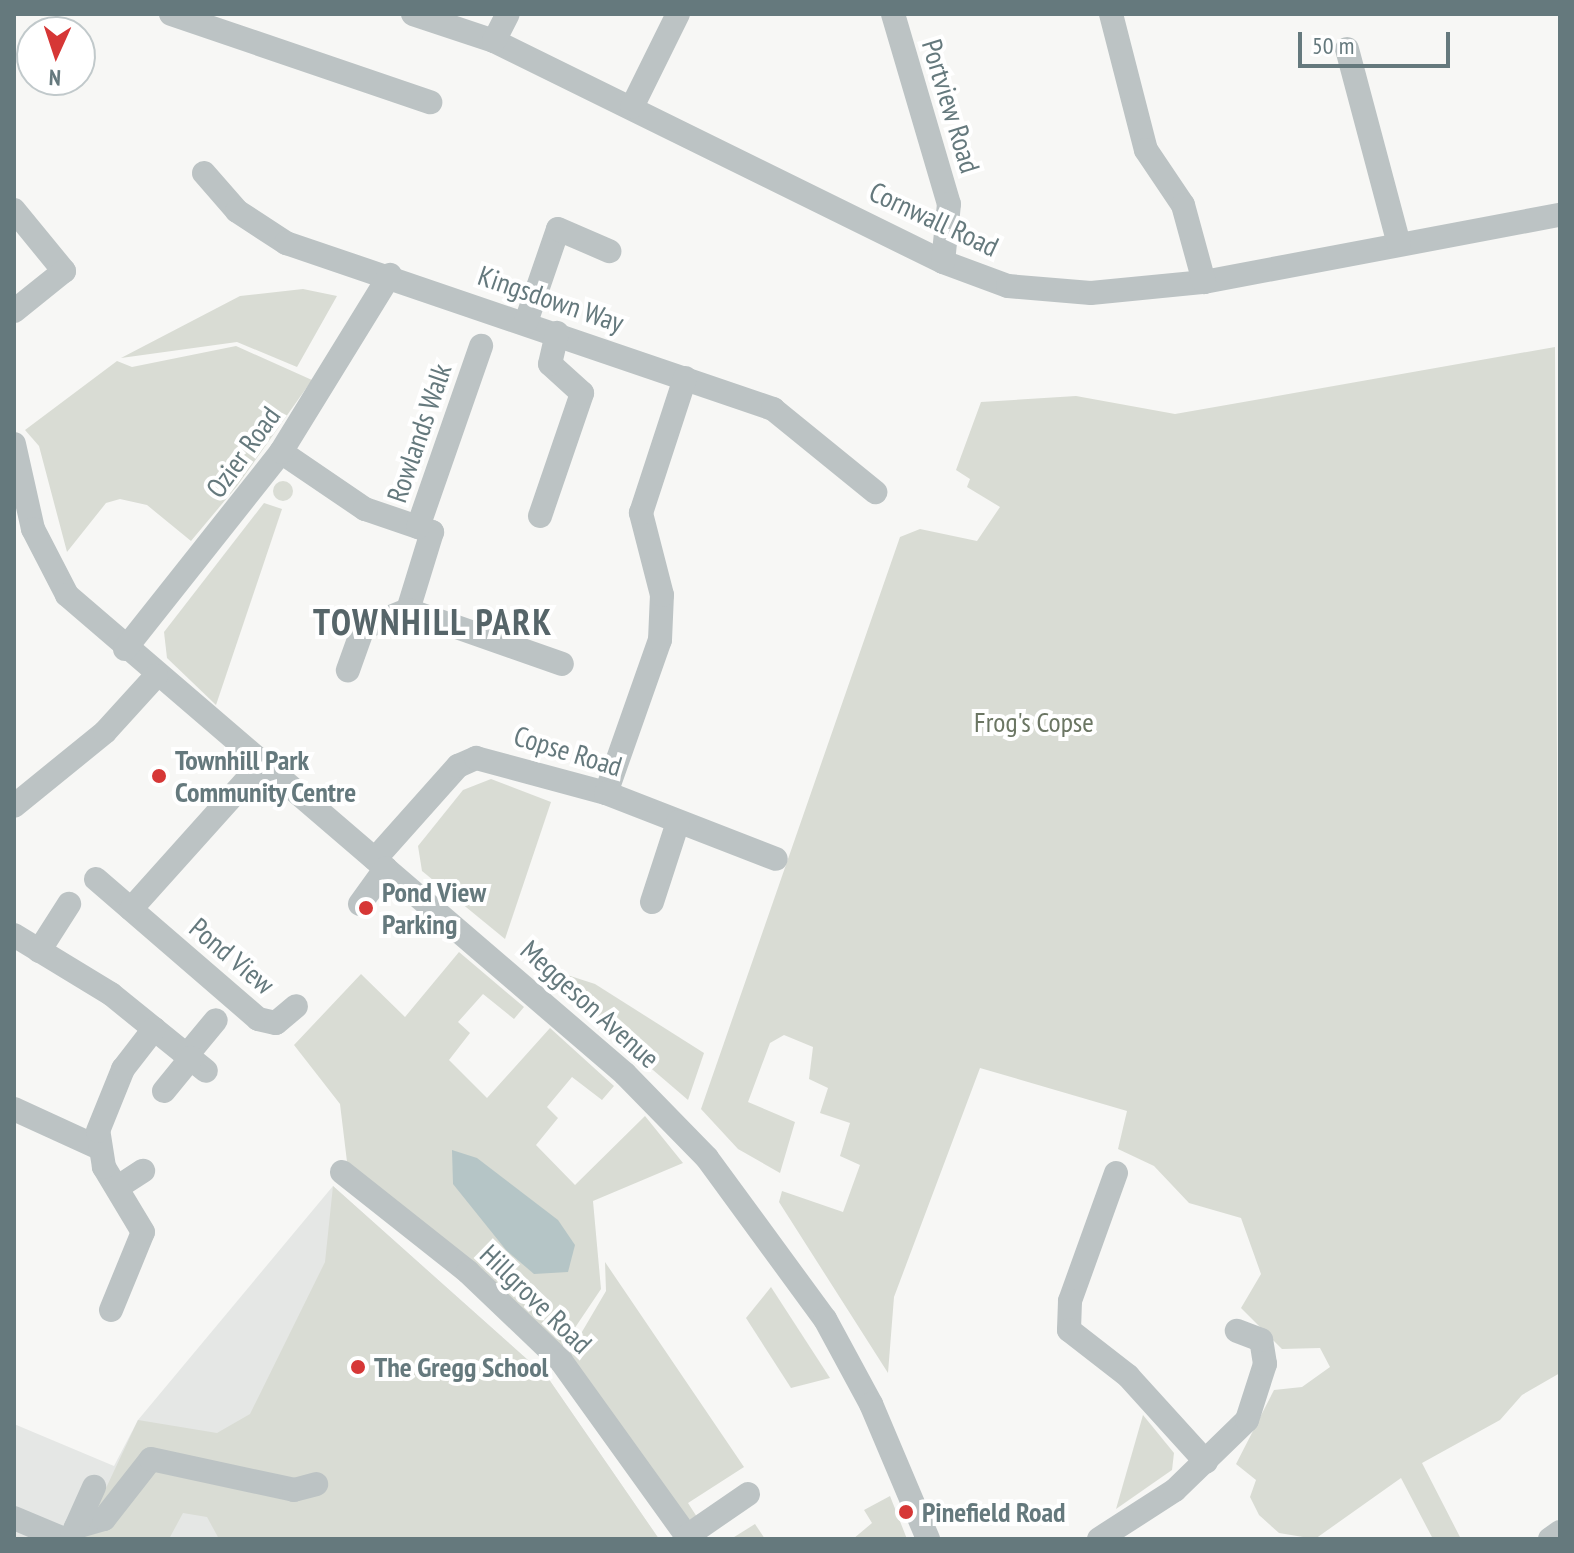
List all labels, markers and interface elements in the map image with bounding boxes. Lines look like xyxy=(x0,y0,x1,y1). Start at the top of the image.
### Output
north arrow xyxy=(16,16,96,96)
scale bar xyxy=(1302,16,1454,66)
text: 50 m xyxy=(1312,30,1354,61)
street label: Portview Road xyxy=(915,35,987,177)
text: N xyxy=(48,64,62,92)
street label: Cornwall Road xyxy=(864,174,1004,264)
street label: Kingsdown Way xyxy=(474,258,628,340)
street label: Rowlands Walk xyxy=(380,359,458,507)
street label: Ozier Road xyxy=(199,400,287,504)
district label: TOWNHILL PARK xyxy=(312,600,554,644)
park label: Frog's Copse xyxy=(974,705,1094,739)
street label: Copse Road xyxy=(510,719,626,783)
place label: Townhill Park Community Centre xyxy=(175,743,357,809)
marker: Townhill Park Community Centre xyxy=(150,767,168,785)
place label: Pond View Parking xyxy=(382,875,487,941)
marker: Pond View Parking xyxy=(357,899,375,917)
street label: Pond View xyxy=(182,911,282,1001)
street label: Meggeson Avenue xyxy=(514,933,666,1075)
street label: Hillgrove Road xyxy=(473,1238,599,1360)
place label: The Gregg School xyxy=(374,1350,549,1384)
marker: The Gregg School xyxy=(349,1358,367,1376)
place label: Pinefield Road xyxy=(922,1495,1066,1529)
marker: Pinefield Road xyxy=(897,1503,915,1521)

